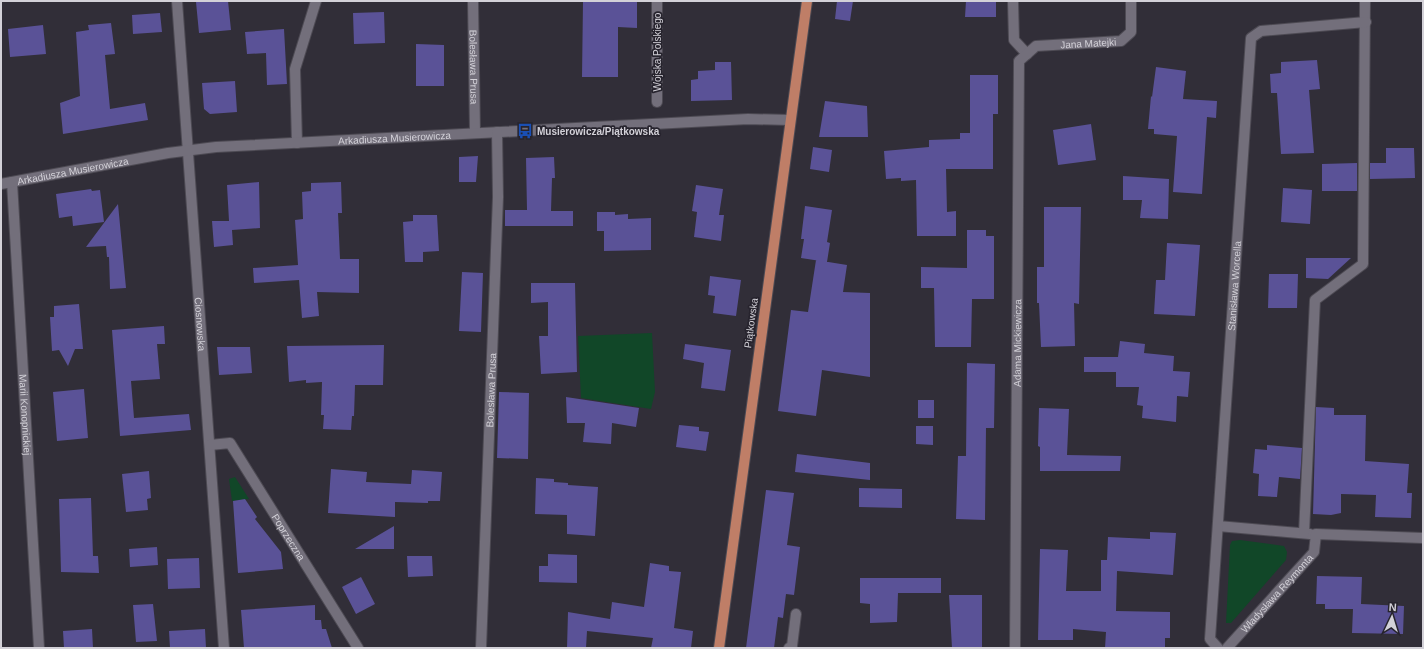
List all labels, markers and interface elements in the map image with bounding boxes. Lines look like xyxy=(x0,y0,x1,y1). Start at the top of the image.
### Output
street label: Wojska Polskiego xyxy=(652,12,663,91)
street label: Bolesława Prusa xyxy=(468,30,480,105)
street label: Jana Matejki xyxy=(1060,36,1117,50)
bus stop icon: Musierowicza/Piątkowska xyxy=(516,122,534,140)
place label: Musierowicza/Piątkowska xyxy=(537,126,660,137)
street label: Arkadiusza Musierowicza xyxy=(338,129,452,146)
street label: Arkadiusza Musierowicza xyxy=(16,155,130,186)
street label: Stanisława Worcella xyxy=(1226,240,1243,331)
street label: Ciosnowska xyxy=(193,297,208,352)
street label: Piątkowska xyxy=(742,297,760,349)
street label: Adama Mickiewicza xyxy=(1011,299,1023,387)
street label: Bolesława Prusa xyxy=(484,352,498,428)
street label: Marii Konopnickiej xyxy=(18,374,33,455)
street label: Poprzeczna xyxy=(270,512,308,563)
street label: Władysława Reymonta xyxy=(1238,551,1315,635)
north arrow xyxy=(1372,597,1412,637)
text: N xyxy=(1388,601,1397,613)

